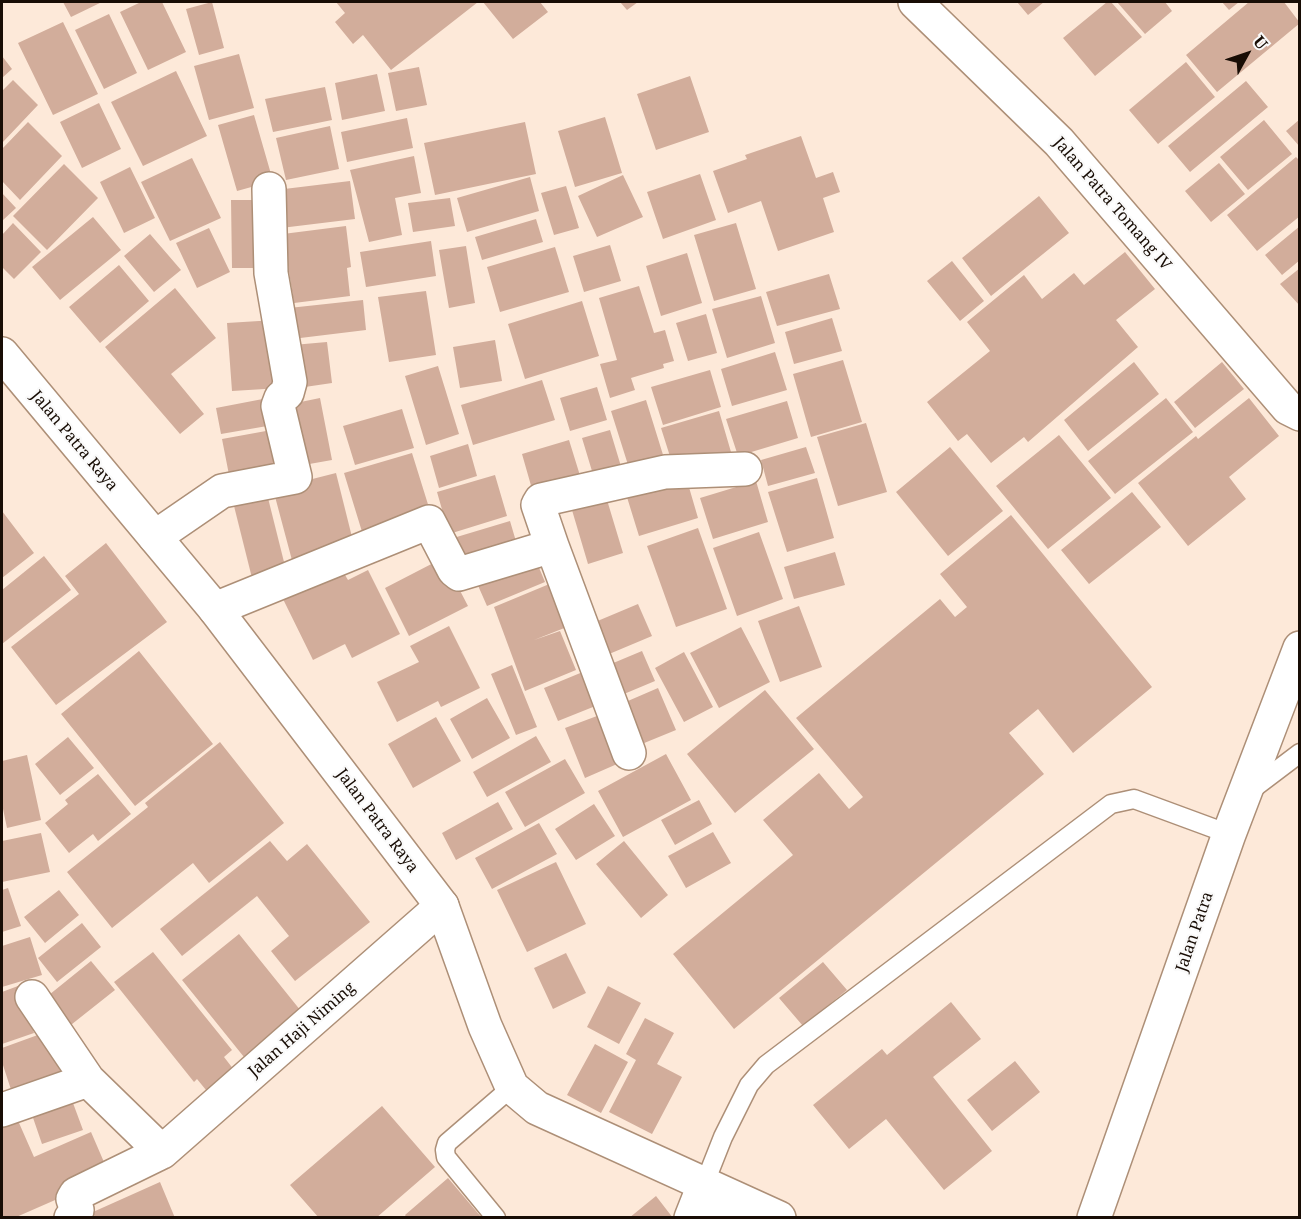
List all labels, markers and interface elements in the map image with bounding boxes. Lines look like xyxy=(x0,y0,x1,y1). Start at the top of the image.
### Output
north arrow xyxy=(1217,24,1277,84)
text: U xyxy=(1249,31,1273,54)
street label: Jalan Patra Tomang IV xyxy=(1049,134,1175,274)
street label: Jalan Patra Raya xyxy=(26,387,122,495)
street label: Jalan Patra Raya xyxy=(332,765,422,877)
street label: Jalan Patra xyxy=(1172,889,1218,975)
street label: Jalan Haji Niming xyxy=(245,978,359,1082)

